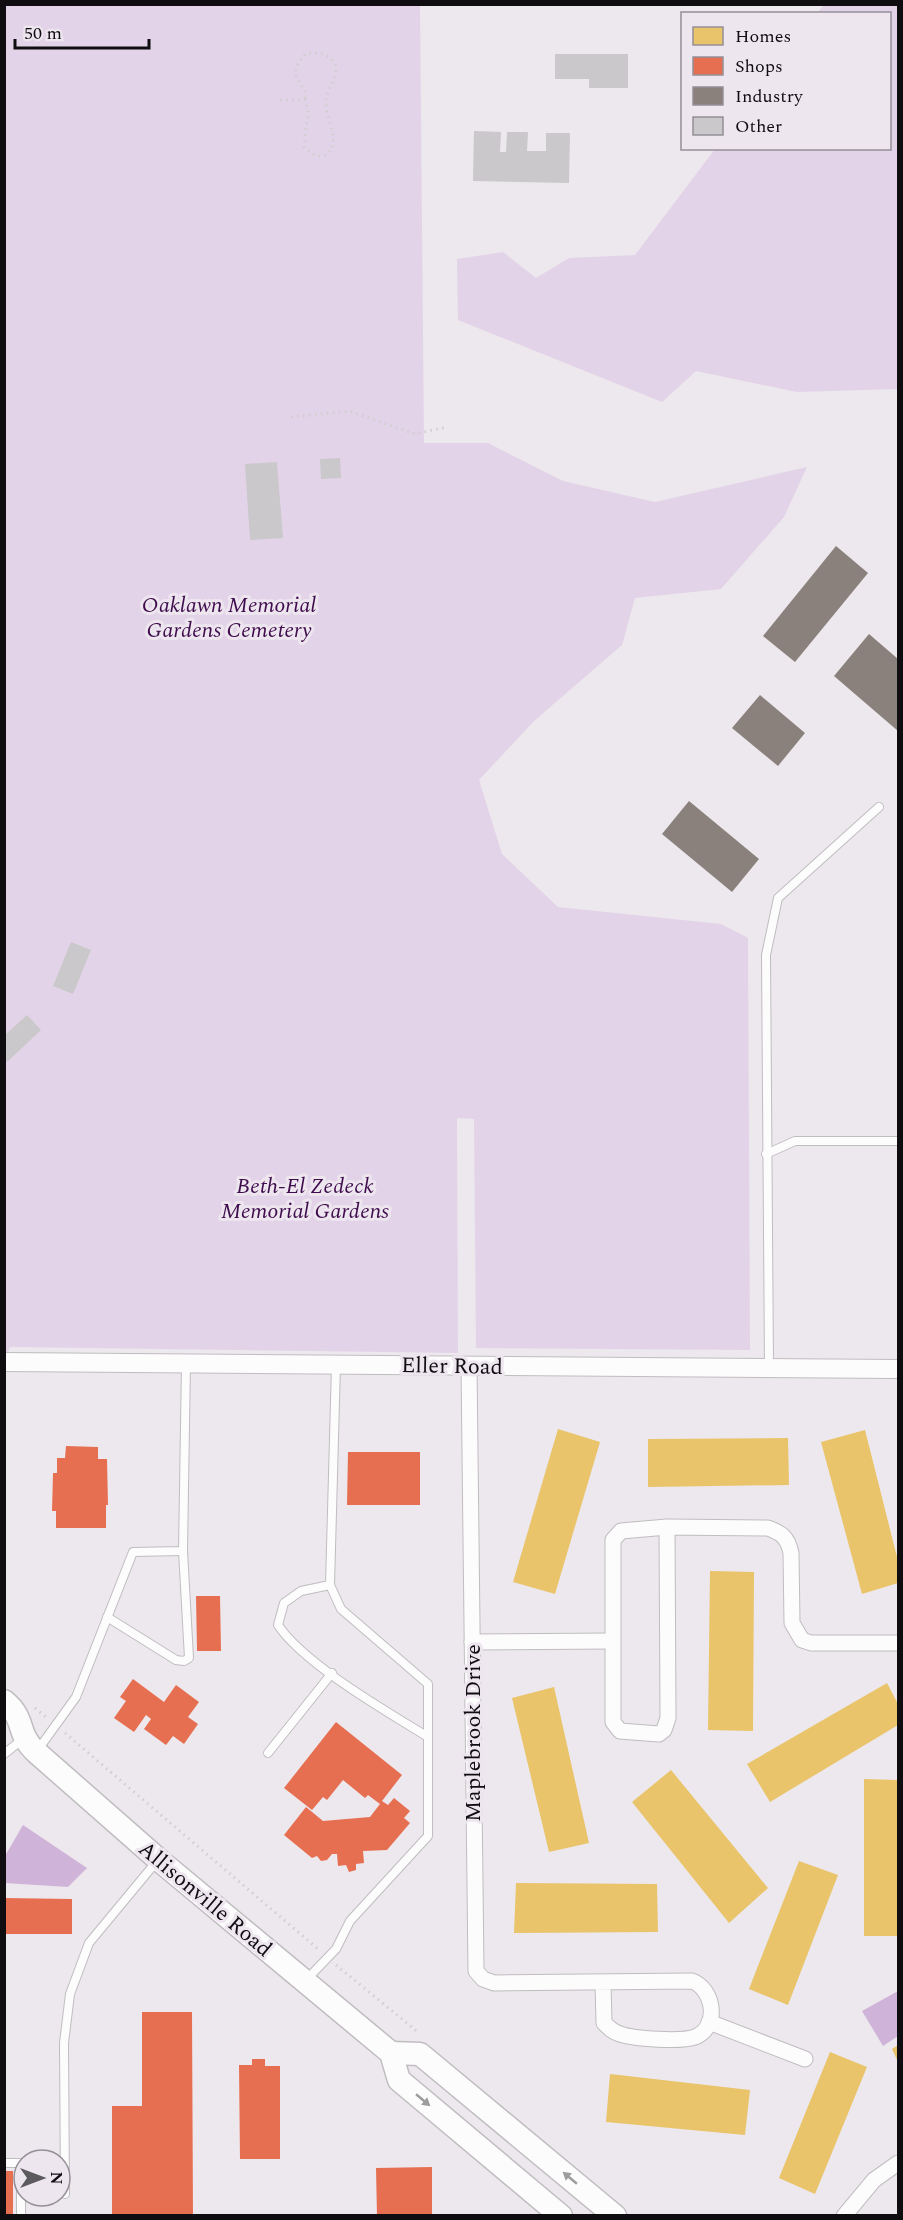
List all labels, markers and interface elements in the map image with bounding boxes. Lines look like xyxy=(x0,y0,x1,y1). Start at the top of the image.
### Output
scale bar xyxy=(15,12,148,50)
legend xyxy=(681,12,891,150)
text: 50 m xyxy=(24,20,62,47)
text: Homes xyxy=(735,23,791,50)
text: Shops xyxy=(735,53,783,80)
text: Industry xyxy=(735,83,804,110)
text: Other xyxy=(735,113,782,140)
park label: Oaklawn Memorial Gardens Cemetery xyxy=(142,589,316,647)
park label: Beth-El Zedeck Memorial Gardens xyxy=(221,1170,389,1228)
street label: Eller Road xyxy=(401,1349,503,1384)
street label: Maplebrook Drive xyxy=(457,1644,490,1822)
street label: Allisonville Road xyxy=(131,1833,279,1965)
one-way arrow xyxy=(415,2093,431,2106)
north arrow xyxy=(12,2148,72,2208)
text: N xyxy=(44,2171,68,2185)
one-way arrow xyxy=(563,2172,578,2185)

